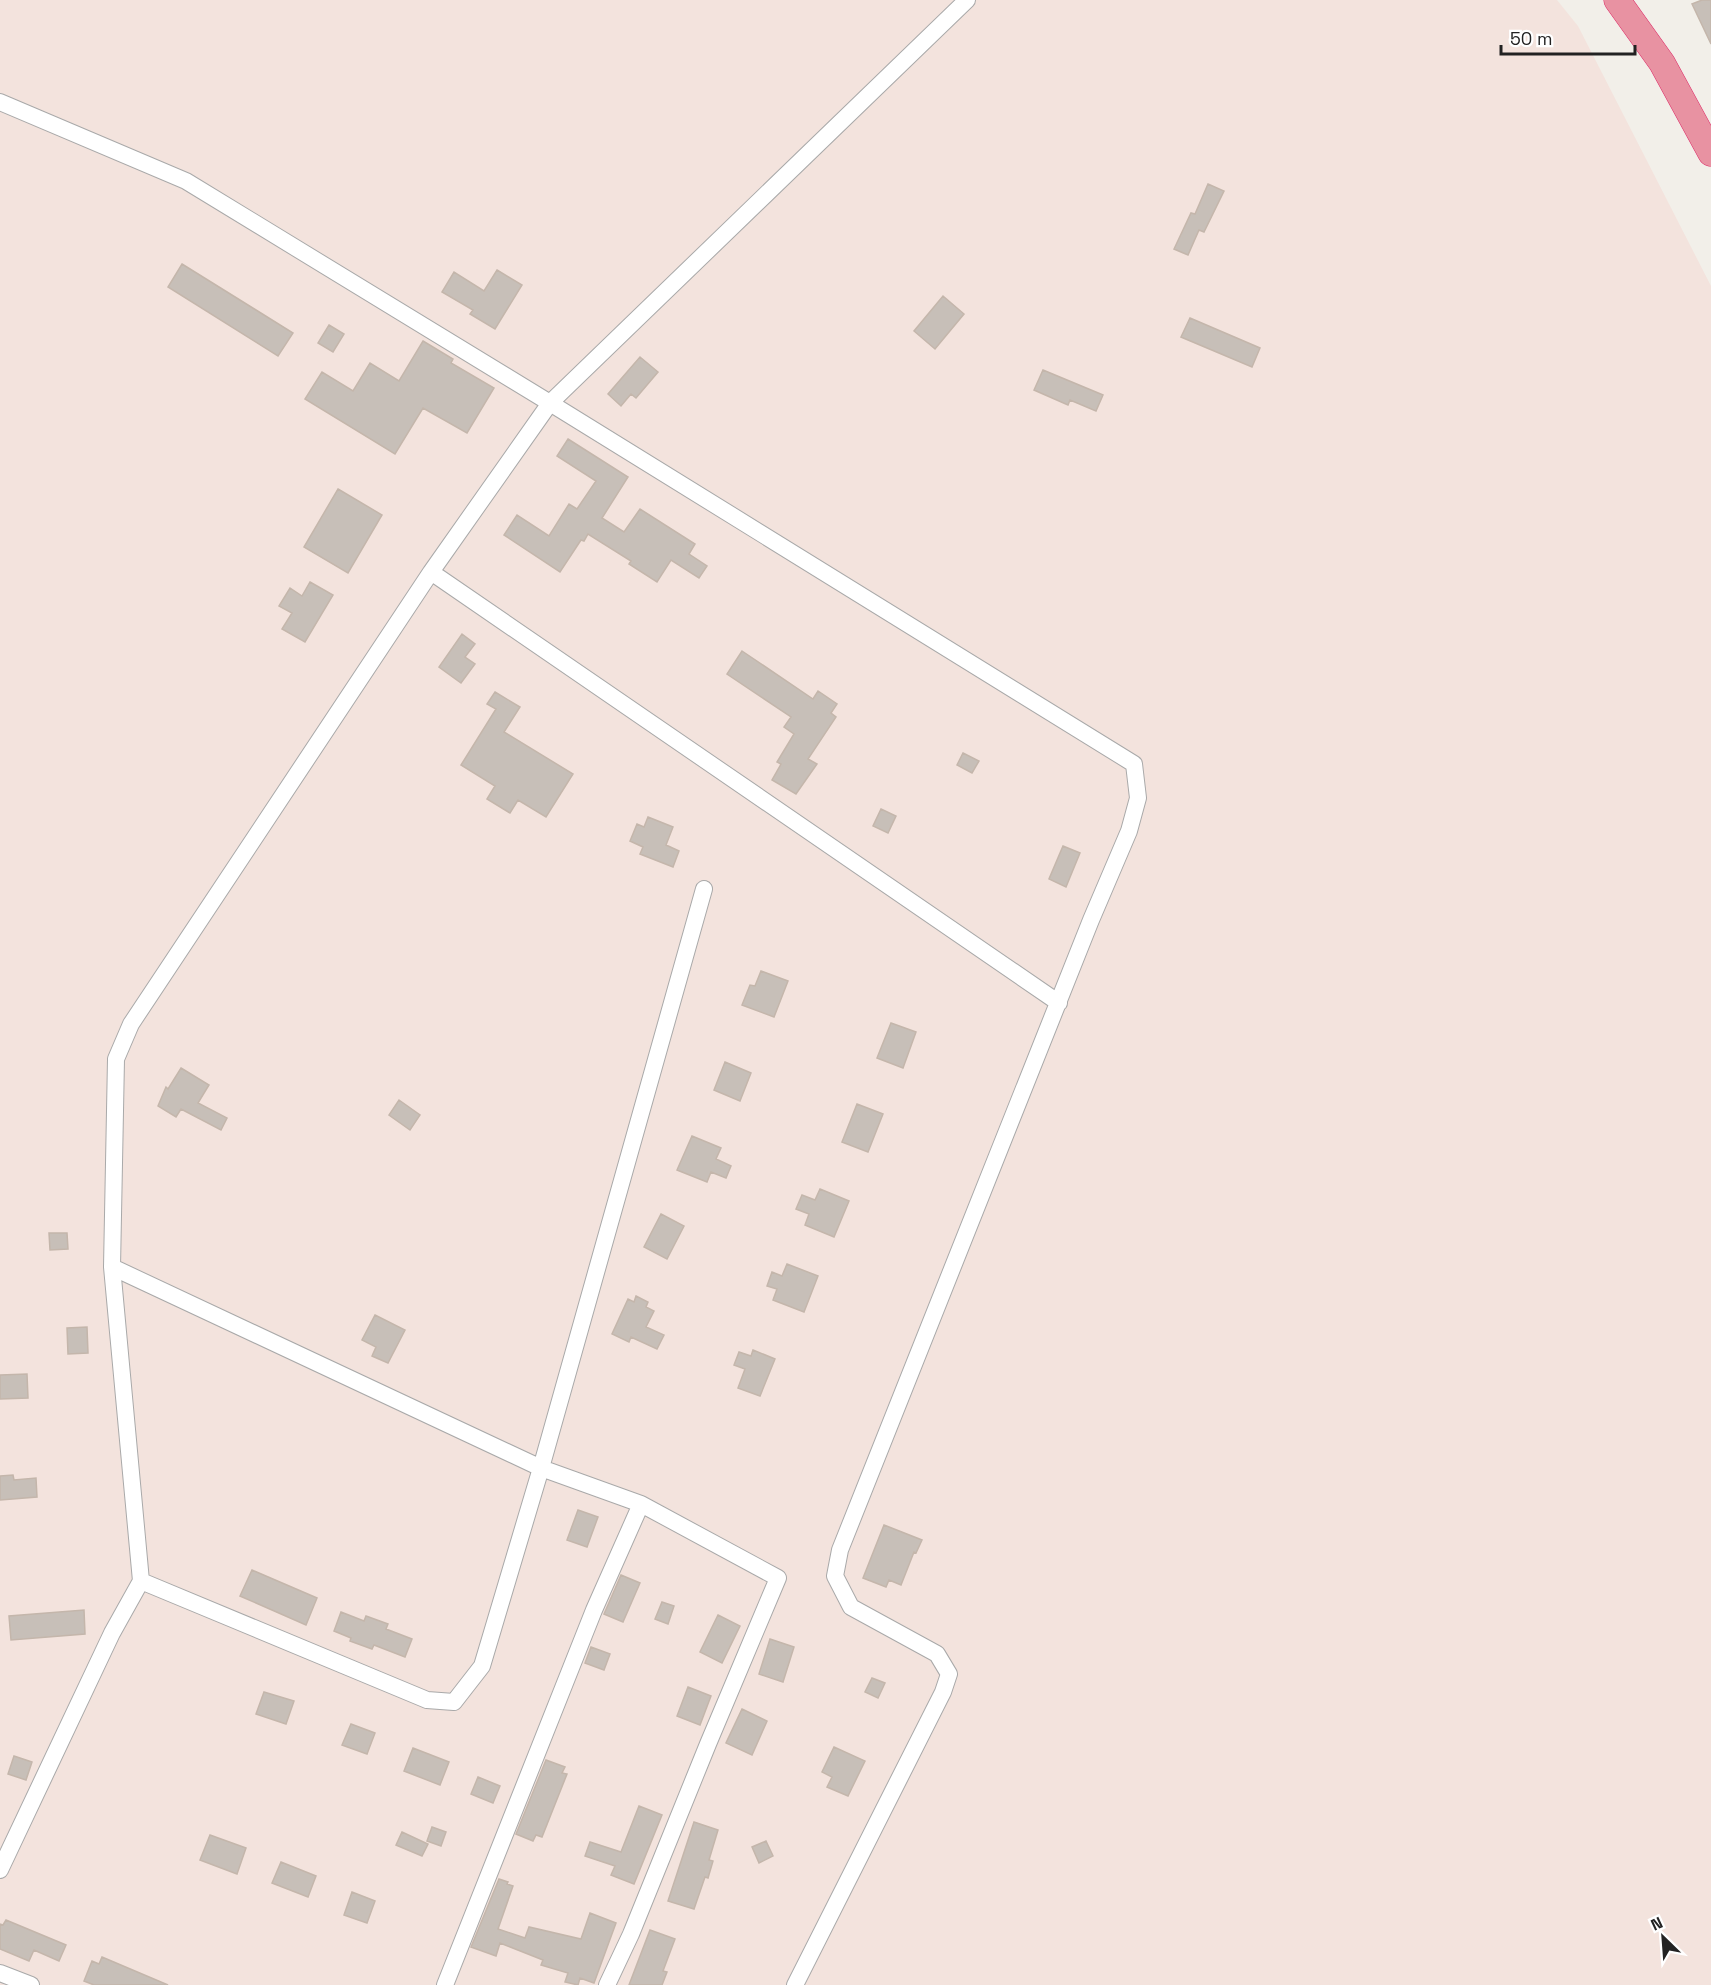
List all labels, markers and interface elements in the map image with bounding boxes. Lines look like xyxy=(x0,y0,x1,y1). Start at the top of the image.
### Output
scale bar xyxy=(1501,18,1634,56)
text: 50 m xyxy=(1510,27,1552,50)
north arrow xyxy=(1633,1907,1693,1967)
text: N xyxy=(1648,1912,1666,1936)

